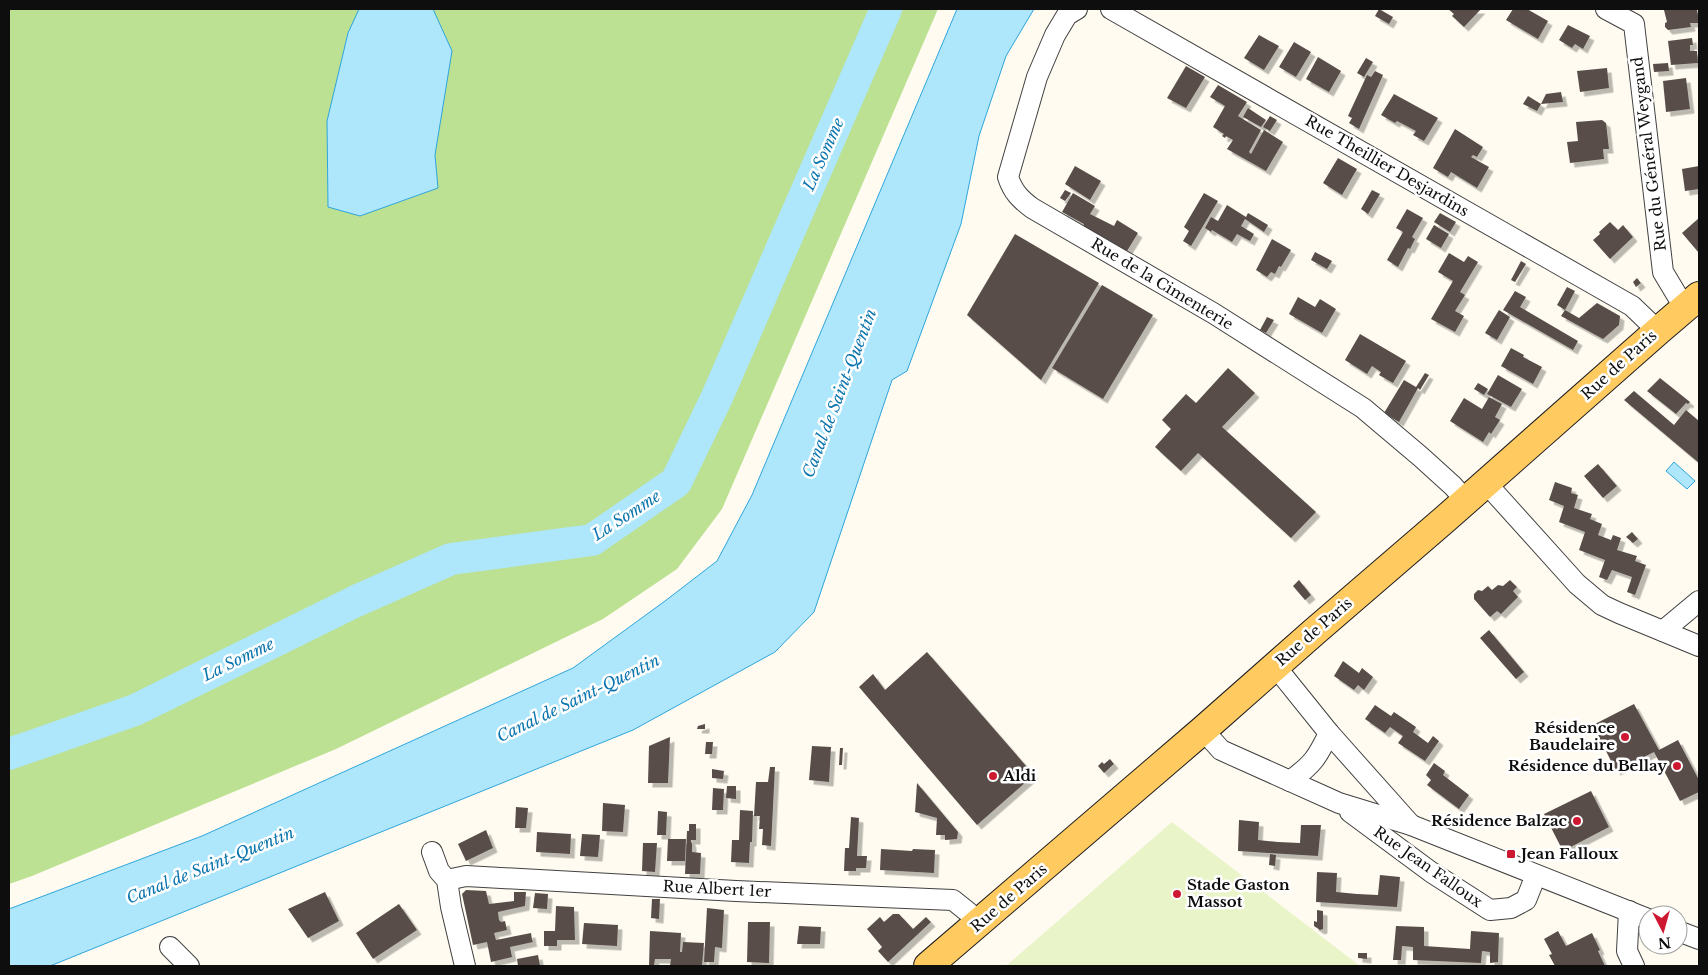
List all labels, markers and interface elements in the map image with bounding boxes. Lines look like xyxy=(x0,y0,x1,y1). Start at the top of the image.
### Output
street label: Rue du Général Weygand xyxy=(1627,56,1670,252)
street label: Rue Theillier Desjardins xyxy=(1302,111,1473,220)
water label: La Somme xyxy=(798,114,848,194)
street label: Rue de la Cimenterie xyxy=(1088,234,1237,334)
water label: Canal de Saint-Quentin xyxy=(798,306,880,480)
street label: Rue de Paris xyxy=(1577,326,1661,404)
water label: La Somme xyxy=(587,485,664,545)
street label: Rue de Paris xyxy=(1271,593,1356,670)
water label: La Somme xyxy=(198,633,278,685)
water label: Canal de Saint-Quentin xyxy=(493,650,663,746)
place label: Résidence Baudelaire xyxy=(1529,718,1615,754)
marker: Résidence Baudelaire xyxy=(1619,731,1631,743)
place label: Résidence du Bellay xyxy=(1508,756,1667,775)
marker: Résidence du Bellay xyxy=(1671,760,1683,772)
place label: Aldi xyxy=(1002,766,1037,785)
marker: Aldi xyxy=(987,770,999,782)
place label: Résidence Balzac xyxy=(1431,811,1568,830)
marker: Résidence Balzac xyxy=(1571,815,1583,827)
water label: Canal de Saint-Quentin xyxy=(123,822,297,908)
street label: Rue Jean Falloux xyxy=(1370,822,1486,911)
place label: Jean Falloux xyxy=(1518,844,1619,863)
marker: Jean Falloux xyxy=(1505,848,1517,860)
street label: Rue de Paris xyxy=(966,859,1051,936)
place label: Stade Gaston Massot xyxy=(1187,875,1290,911)
street label: Rue Albert 1er xyxy=(662,876,773,901)
marker: Stade Gaston Massot xyxy=(1171,888,1183,900)
north arrow xyxy=(1638,905,1688,955)
text: N xyxy=(1657,933,1672,953)

